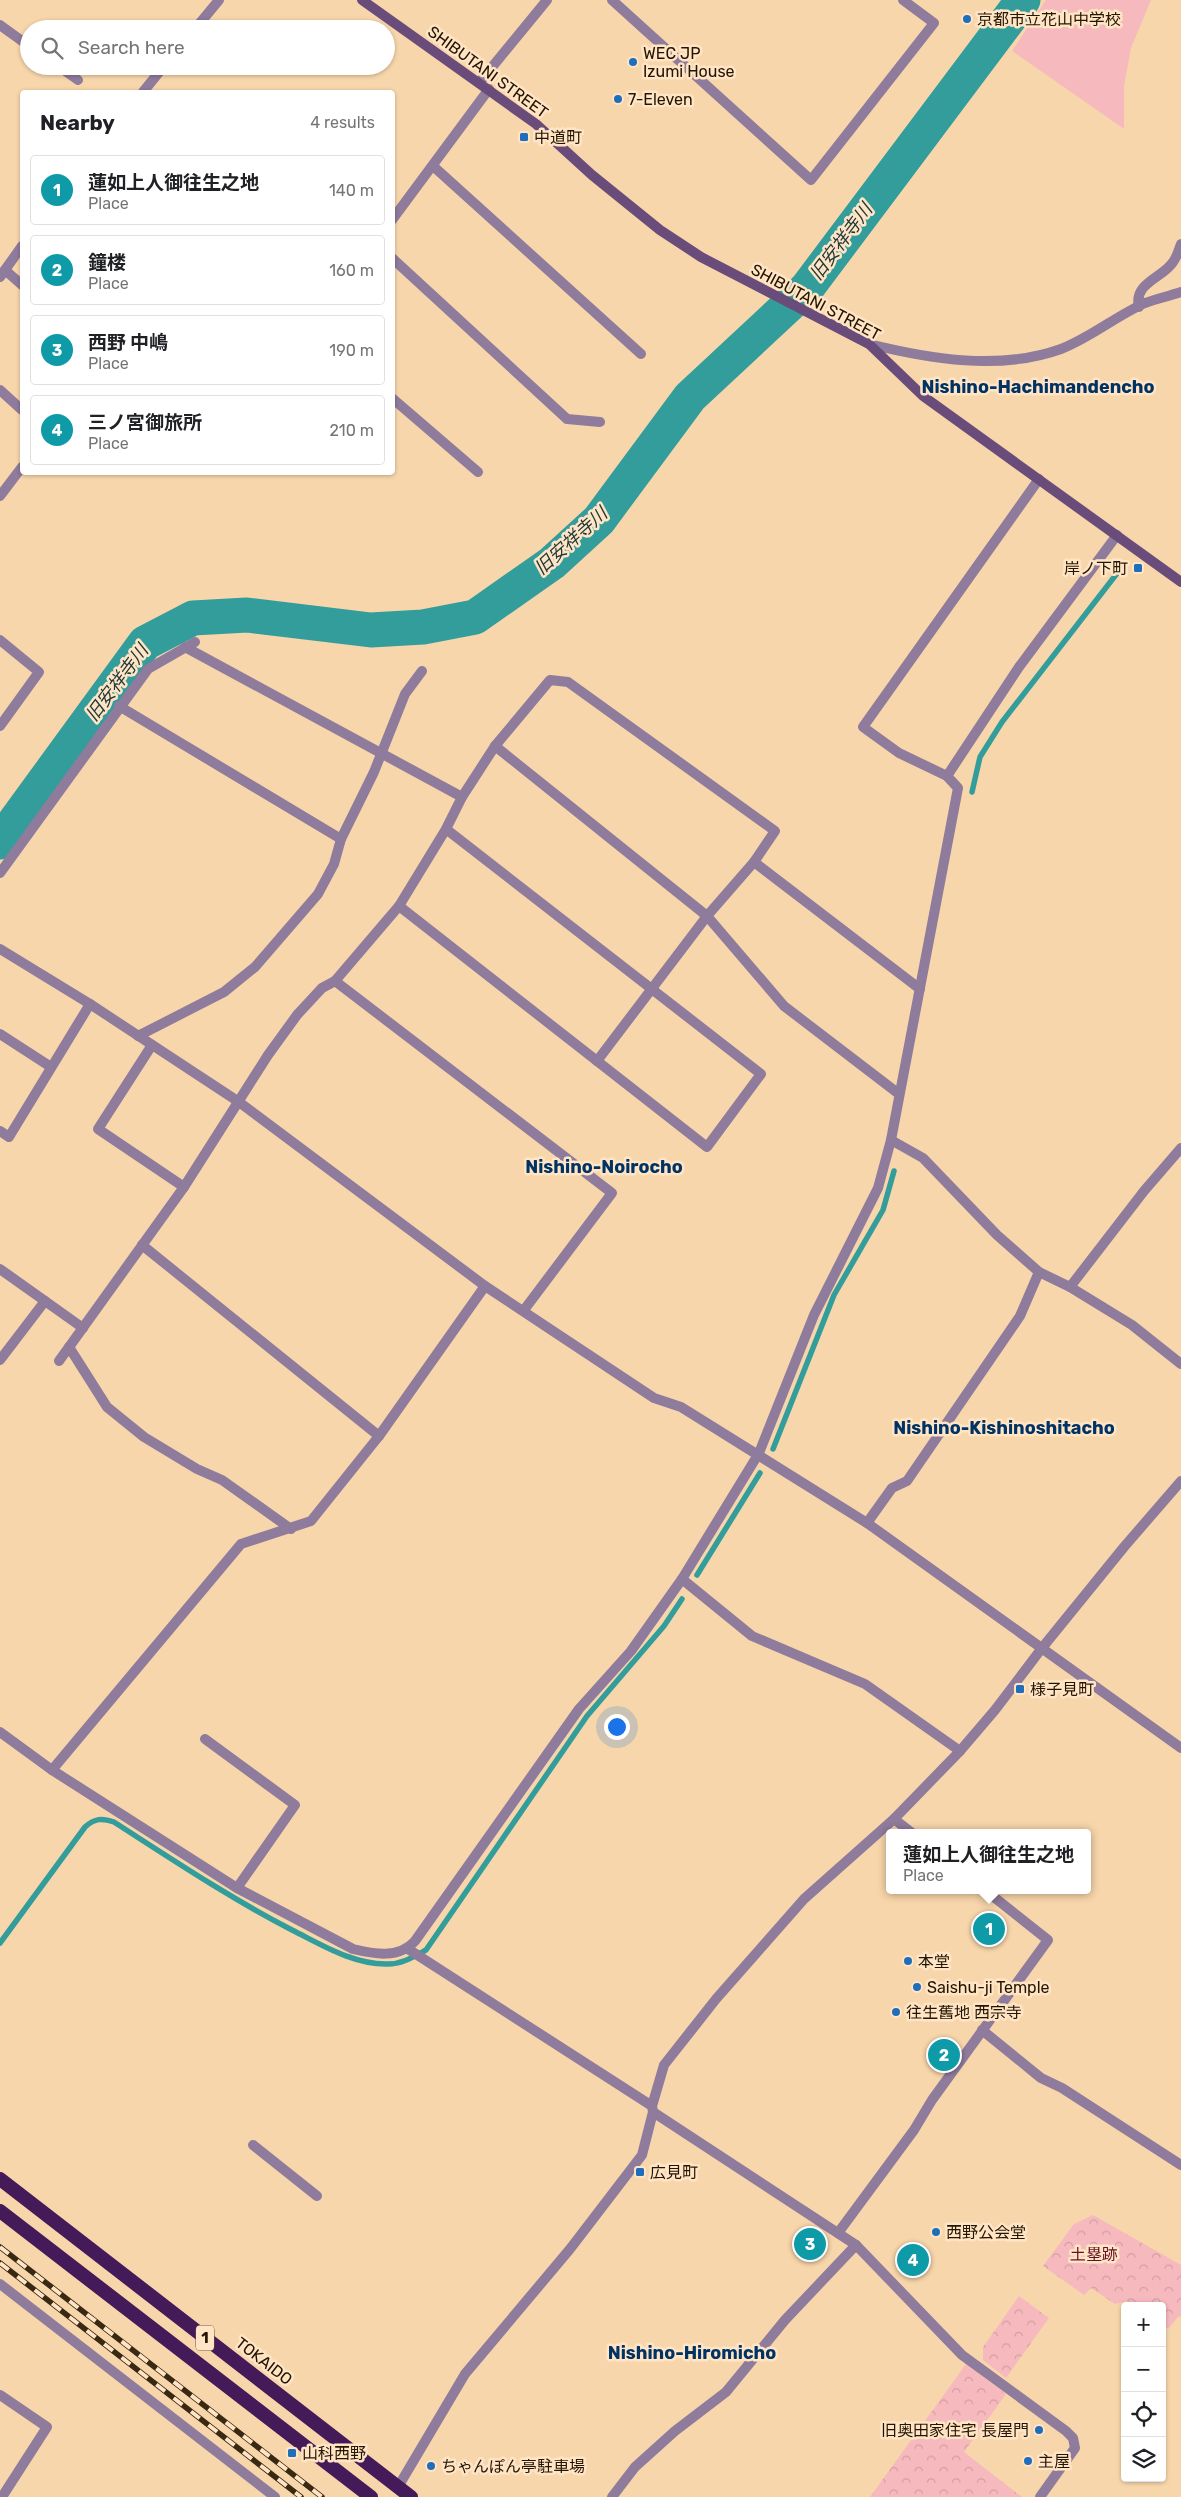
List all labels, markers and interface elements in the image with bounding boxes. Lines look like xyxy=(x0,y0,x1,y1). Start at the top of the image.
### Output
place label: 京都市立花山中学校 xyxy=(977,10,1121,29)
marker: 京都市立花山中学校 xyxy=(961,13,973,25)
search box xyxy=(20,20,395,75)
street label: SHIBUTANI STREET xyxy=(424,22,552,122)
icon: search xyxy=(38,34,66,62)
text: Search here xyxy=(78,36,185,59)
place label: WEC JP Izumi House xyxy=(643,44,735,81)
marker: WEC JP Izumi House xyxy=(627,56,639,68)
place label: 7-Eleven xyxy=(628,90,693,109)
marker: 7-Eleven xyxy=(612,93,624,105)
text: Nearby xyxy=(40,110,115,135)
text: 4 results xyxy=(310,113,375,132)
place label: 中道町 xyxy=(534,128,582,147)
marker: 中道町 xyxy=(518,131,530,143)
text: 蓮如上人御往生之地 xyxy=(88,171,259,194)
text: 1 xyxy=(53,181,61,200)
text: 140 m xyxy=(329,181,374,200)
text: Place xyxy=(88,194,129,213)
water label: 旧安祥寺川 xyxy=(805,198,878,285)
text: 鐘楼 xyxy=(88,251,126,274)
street label: SHIBUTANI STREET xyxy=(748,260,884,344)
text: 2 xyxy=(52,261,62,280)
text: 160 m xyxy=(329,261,374,280)
text: Place xyxy=(88,274,129,293)
text: 西野 中嶋 xyxy=(88,331,168,354)
text: 3 xyxy=(52,341,62,360)
text: 190 m xyxy=(329,341,374,360)
text: Place xyxy=(88,354,129,373)
district label: Nishino-Hachimandencho xyxy=(921,376,1155,398)
text: 三ノ宮御旅所 xyxy=(88,411,202,434)
text: 4 xyxy=(52,421,62,440)
text: 210 m xyxy=(329,421,374,440)
text: Place xyxy=(88,434,129,453)
water label: 旧安祥寺川 xyxy=(530,501,613,579)
place label: 岸ノ下町 xyxy=(1064,559,1128,578)
marker: 岸ノ下町 xyxy=(1132,562,1144,574)
water label: 旧安祥寺川 xyxy=(81,639,154,726)
district label: Nishino-Noirocho xyxy=(525,1156,683,1178)
district label: Nishino-Kishinoshitacho xyxy=(893,1417,1115,1439)
place label: 様子見町 xyxy=(1030,1680,1094,1699)
marker: 様子見町 xyxy=(1014,1683,1026,1695)
your location xyxy=(604,1714,630,1740)
popup xyxy=(886,1829,1091,1894)
text: 蓮如上人御往生之地 xyxy=(903,1843,1074,1866)
text: Place xyxy=(903,1866,944,1885)
pin: 1 xyxy=(973,1910,1005,1948)
place label: 本堂 xyxy=(918,1952,950,1971)
marker: 本堂 xyxy=(902,1955,914,1967)
place label: Saishu-ji Temple xyxy=(927,1978,1050,1997)
marker: Saishu-ji Temple xyxy=(911,1981,923,1993)
place label: 往生舊地 西宗寺 xyxy=(906,2003,1022,2022)
marker: 往生舊地 西宗寺 xyxy=(890,2006,902,2018)
pin: 2 xyxy=(928,2036,960,2074)
place label: 広見町 xyxy=(650,2163,698,2182)
marker: 広見町 xyxy=(634,2166,646,2178)
place label: 西野公会堂 xyxy=(946,2223,1026,2242)
pin: 3 xyxy=(794,2225,826,2263)
marker: 西野公会堂 xyxy=(930,2226,942,2238)
pin: 4 xyxy=(897,2241,929,2279)
park label: 土塁跡 xyxy=(1070,2245,1118,2264)
map controls xyxy=(1121,2302,1166,2482)
button: + xyxy=(1121,2302,1166,2347)
road number: 1 xyxy=(196,2326,214,2350)
street label: TOKAIDO xyxy=(232,2333,296,2389)
district label: Nishino-Hiromicho xyxy=(608,2342,776,2364)
button: − xyxy=(1121,2347,1166,2392)
button: locate xyxy=(1121,2392,1166,2437)
place label: 旧奥田家住宅 長屋門 xyxy=(881,2421,1029,2440)
marker: 旧奥田家住宅 長屋門 xyxy=(1033,2424,1045,2436)
button: layers xyxy=(1121,2437,1166,2482)
place label: 山科西野 xyxy=(302,2444,366,2463)
marker: 山科西野 xyxy=(286,2447,298,2459)
place label: 主屋 xyxy=(1038,2452,1070,2471)
marker: 主屋 xyxy=(1022,2455,1034,2467)
place label: ちゃんぽん亭駐車場 xyxy=(441,2457,585,2476)
marker: ちゃんぽん亭駐車場 xyxy=(425,2460,437,2472)

